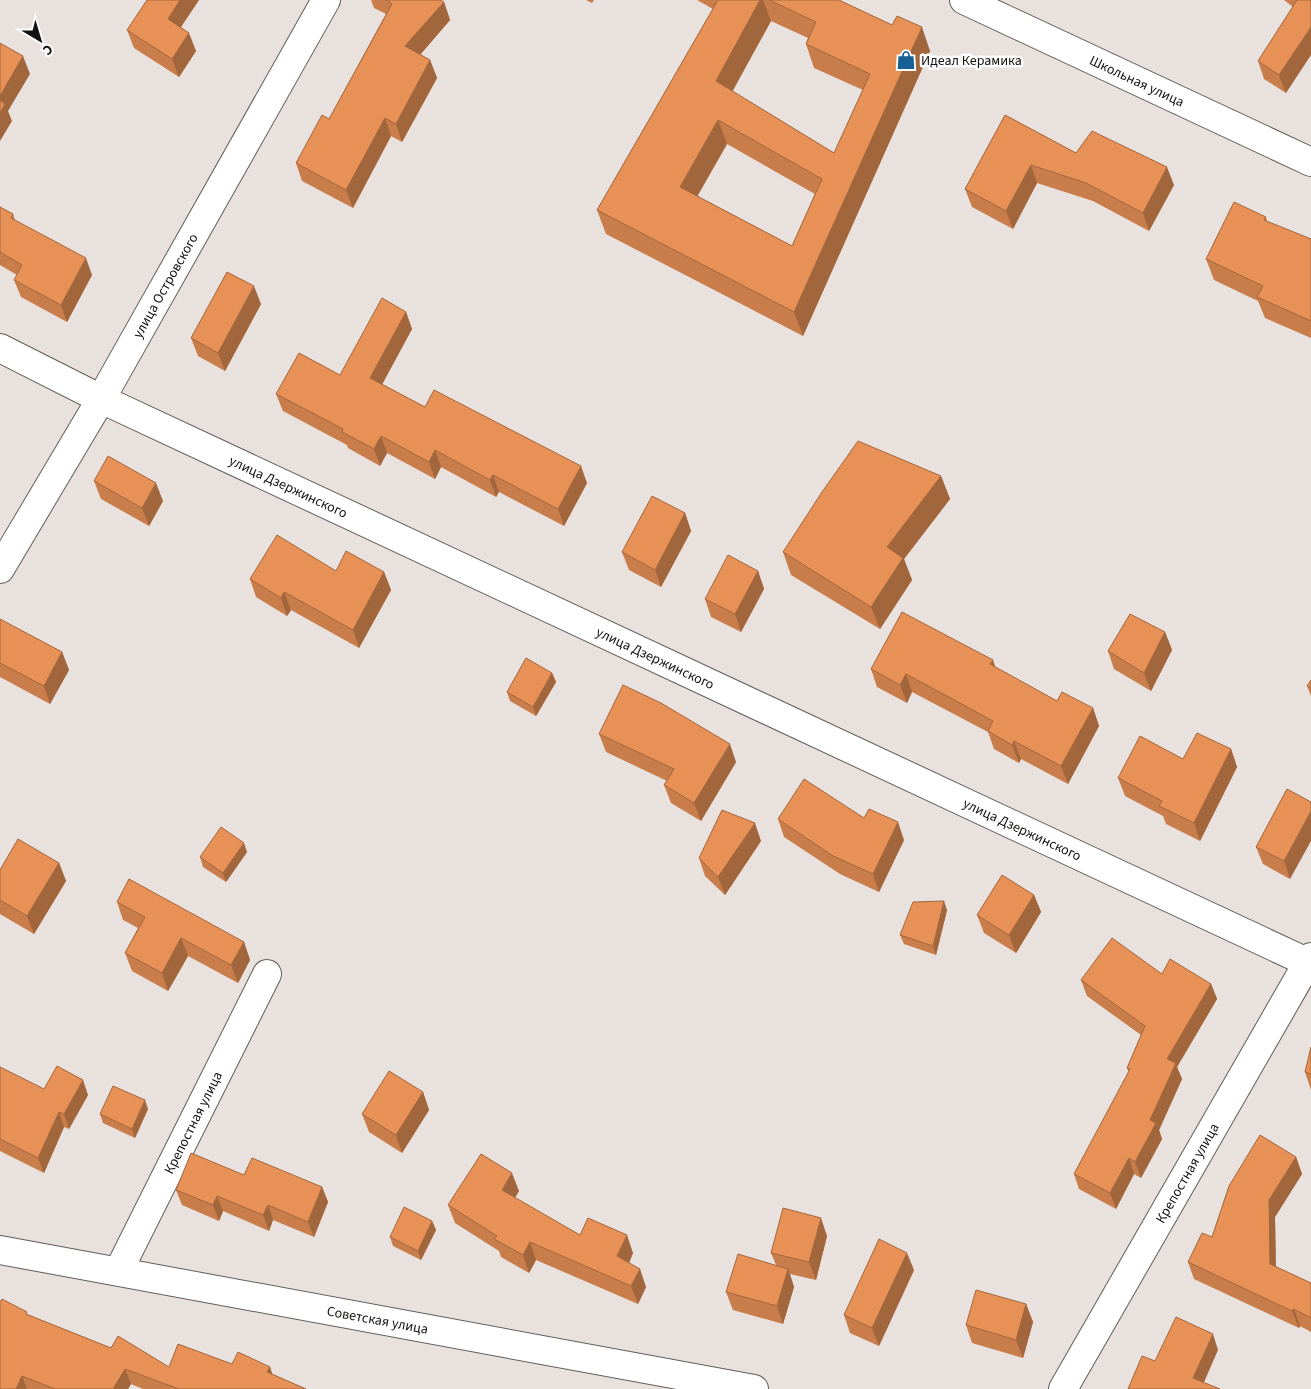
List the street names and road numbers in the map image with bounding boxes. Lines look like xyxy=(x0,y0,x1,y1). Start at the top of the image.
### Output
street label: Школьная улица xyxy=(1086,51,1187,112)
street label: улица Островского xyxy=(128,230,203,342)
street label: улица Дзержинского xyxy=(226,451,350,524)
street label: улица Дзержинского xyxy=(593,623,717,695)
street label: улица Дзержинского xyxy=(959,794,1084,866)
street label: Крепостная улица xyxy=(160,1068,228,1178)
street label: Крепостная улица xyxy=(1151,1120,1225,1227)
street label: Советская улица xyxy=(325,1301,430,1340)

